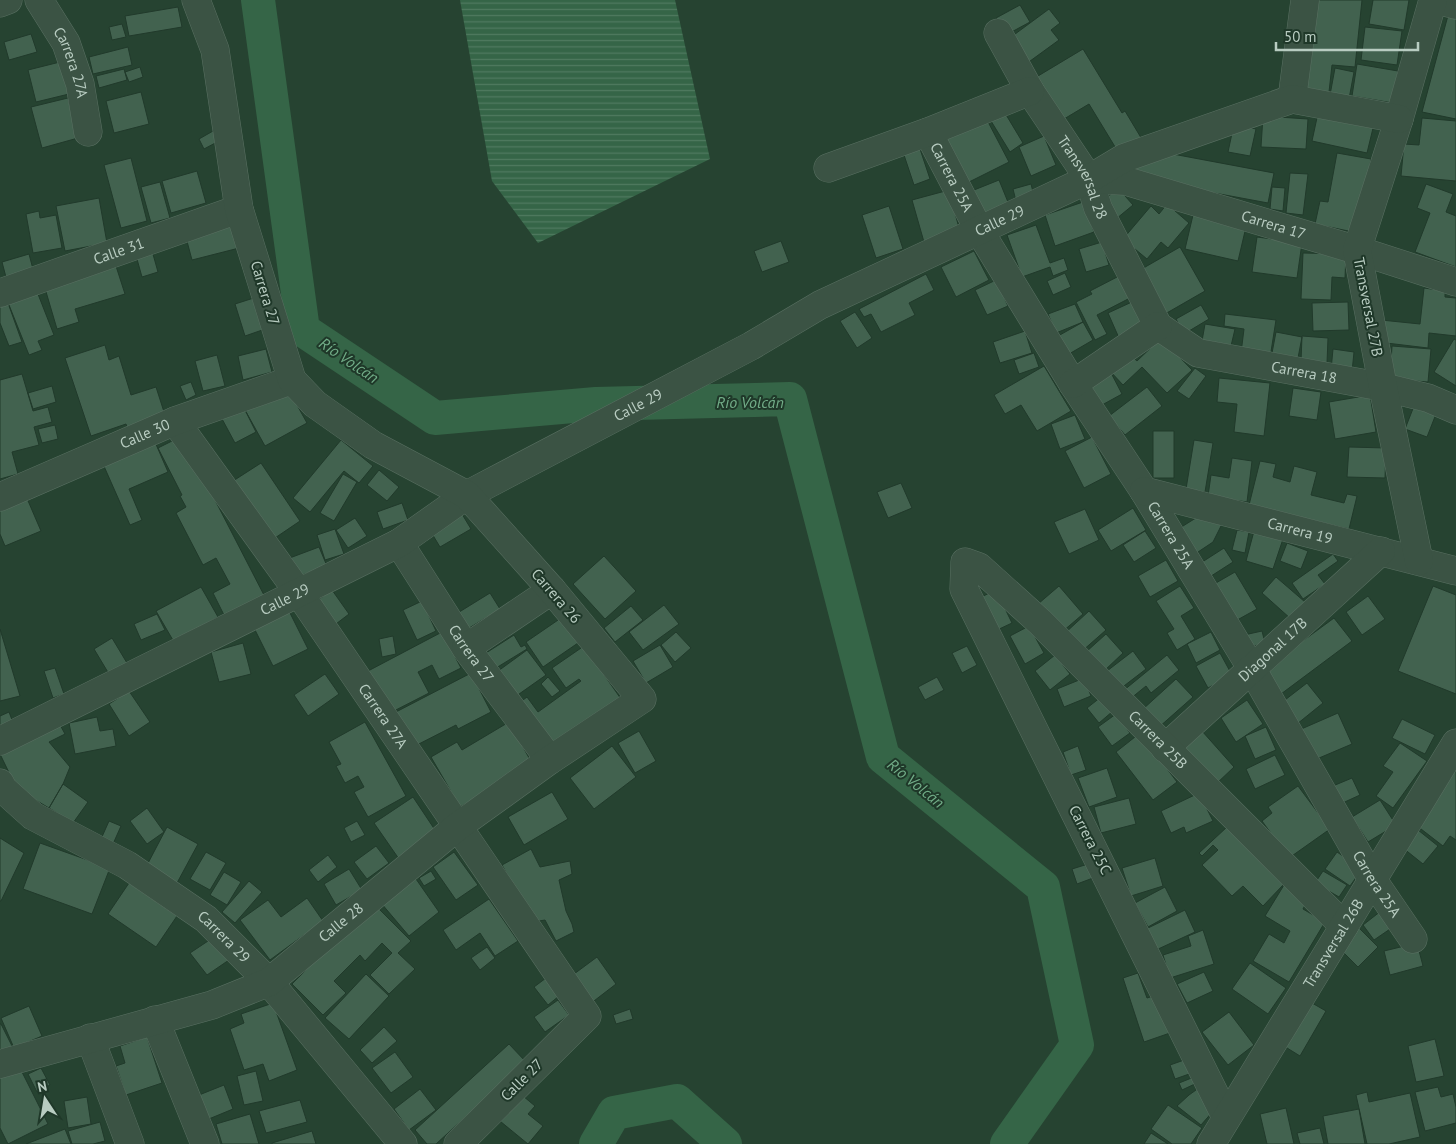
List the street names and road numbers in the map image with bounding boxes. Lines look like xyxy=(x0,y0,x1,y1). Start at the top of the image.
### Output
street label: Carrera 27A xyxy=(49,23,92,100)
street label: Transversal 28 xyxy=(1054,132,1112,222)
street label: Carrera 25A xyxy=(926,139,978,215)
street label: Calle 29 xyxy=(972,201,1027,240)
street label: Carrera 17 xyxy=(1239,206,1308,243)
street label: Calle 31 xyxy=(91,233,147,268)
street label: Transversal 27B xyxy=(1350,256,1387,358)
street label: Carrera 27 xyxy=(247,258,284,327)
street label: Carrera 18 xyxy=(1270,357,1339,387)
street label: Calle 29 xyxy=(610,384,666,425)
street label: Calle 30 xyxy=(117,414,173,453)
street label: Carrera 25A xyxy=(1144,498,1199,572)
street label: Carrera 19 xyxy=(1265,513,1335,548)
street label: Carrera 26 xyxy=(527,564,585,627)
street label: Calle 29 xyxy=(257,579,312,619)
street label: Diagonal 17B xyxy=(1234,613,1311,685)
street label: Carrera 27 xyxy=(445,621,498,686)
street label: Carrera 27A xyxy=(354,680,412,752)
street label: Carrera 25B xyxy=(1125,706,1191,773)
street label: Carrera 25C xyxy=(1065,802,1116,878)
street label: Carrera 25A xyxy=(1349,847,1405,921)
street label: Transversal 26B xyxy=(1299,895,1368,991)
street label: Calle 28 xyxy=(314,898,367,946)
street label: Carrera 29 xyxy=(194,906,254,967)
street label: Calle 27 xyxy=(496,1054,547,1105)

